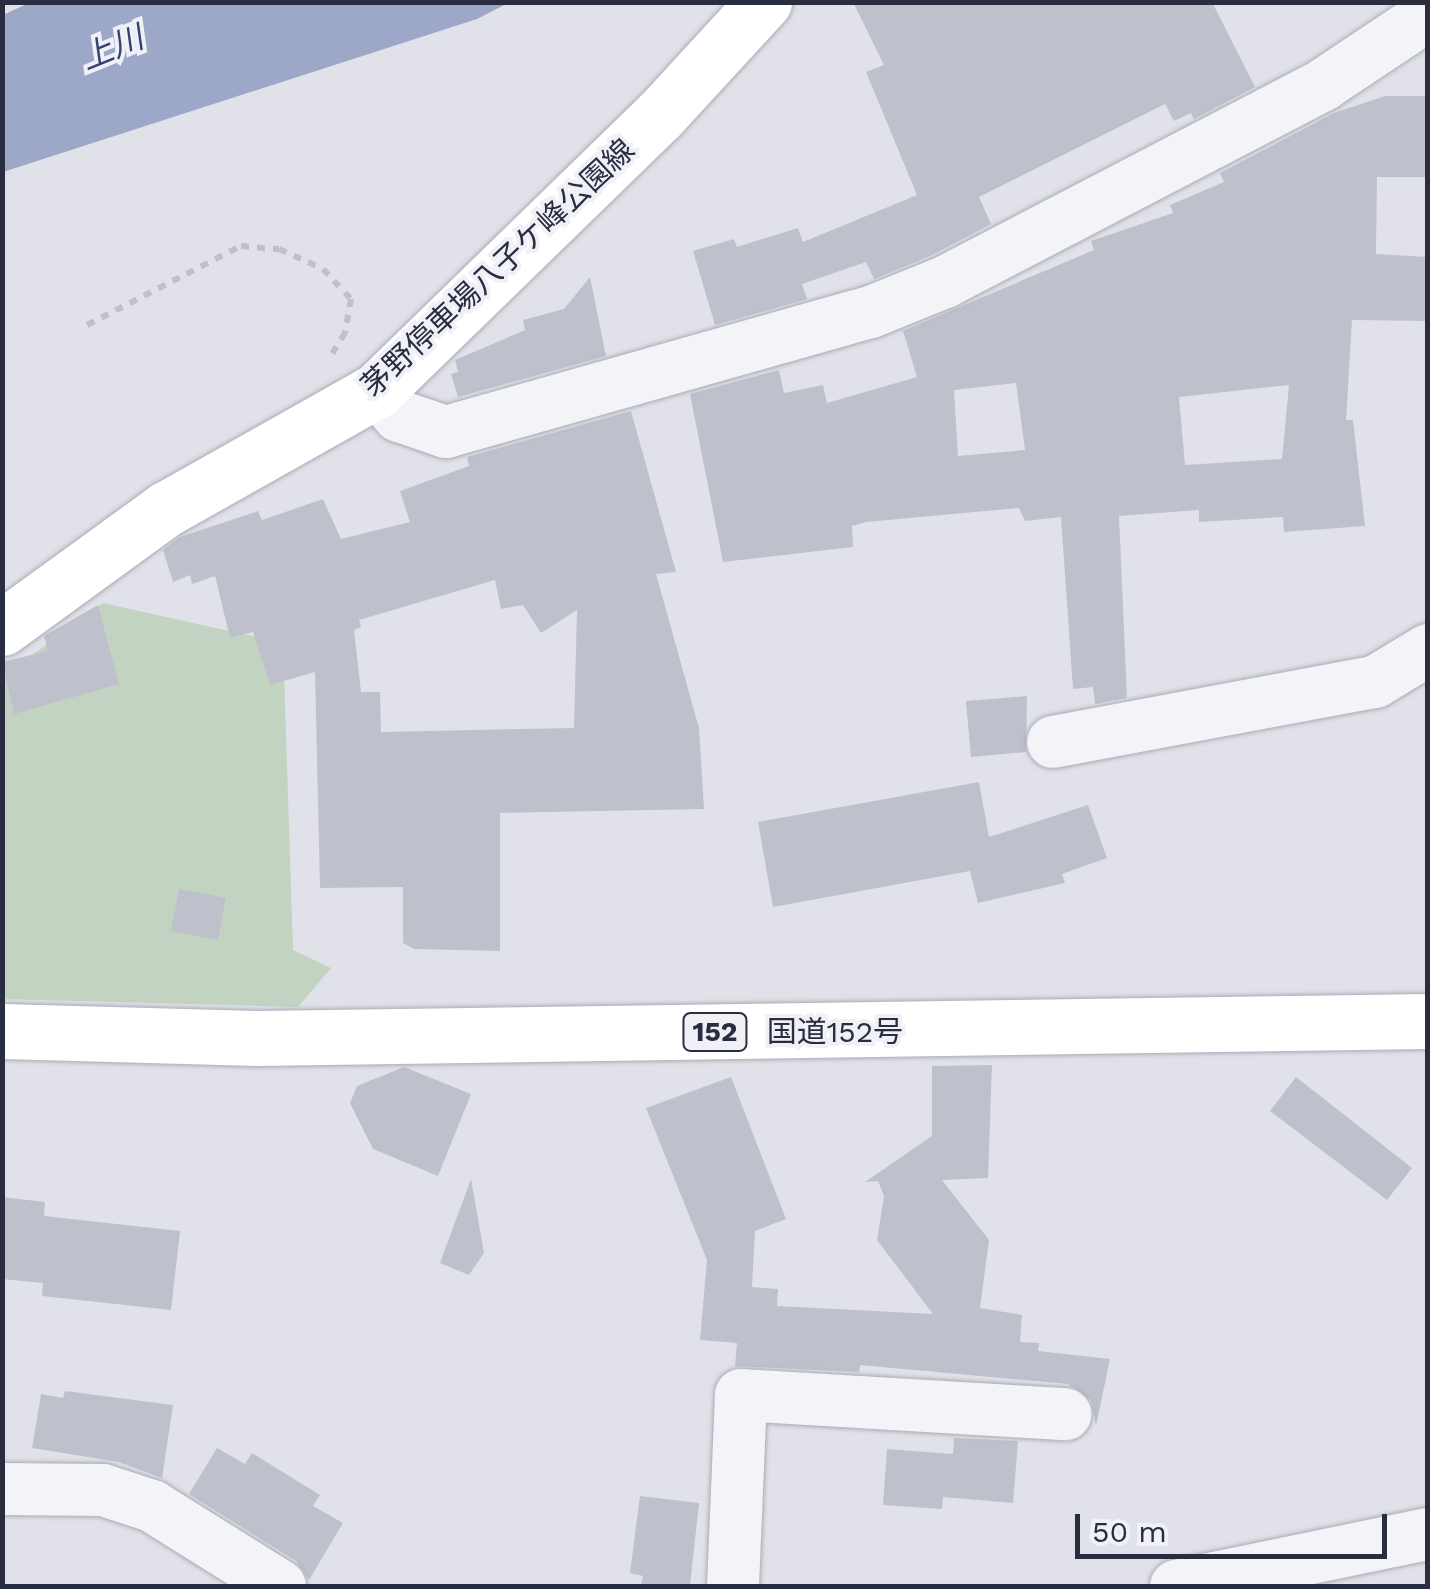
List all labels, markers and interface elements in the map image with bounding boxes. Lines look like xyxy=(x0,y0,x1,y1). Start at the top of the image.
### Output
water label: 上川 xyxy=(75,18,149,78)
street label: 茅野停車場八子ケ峰公園線 xyxy=(354,132,642,404)
road number: 152 xyxy=(680,1009,750,1055)
street label: 国道152号 xyxy=(767,1014,903,1050)
scale bar xyxy=(1080,1494,1392,1556)
text: 50 m xyxy=(1092,1514,1167,1549)

